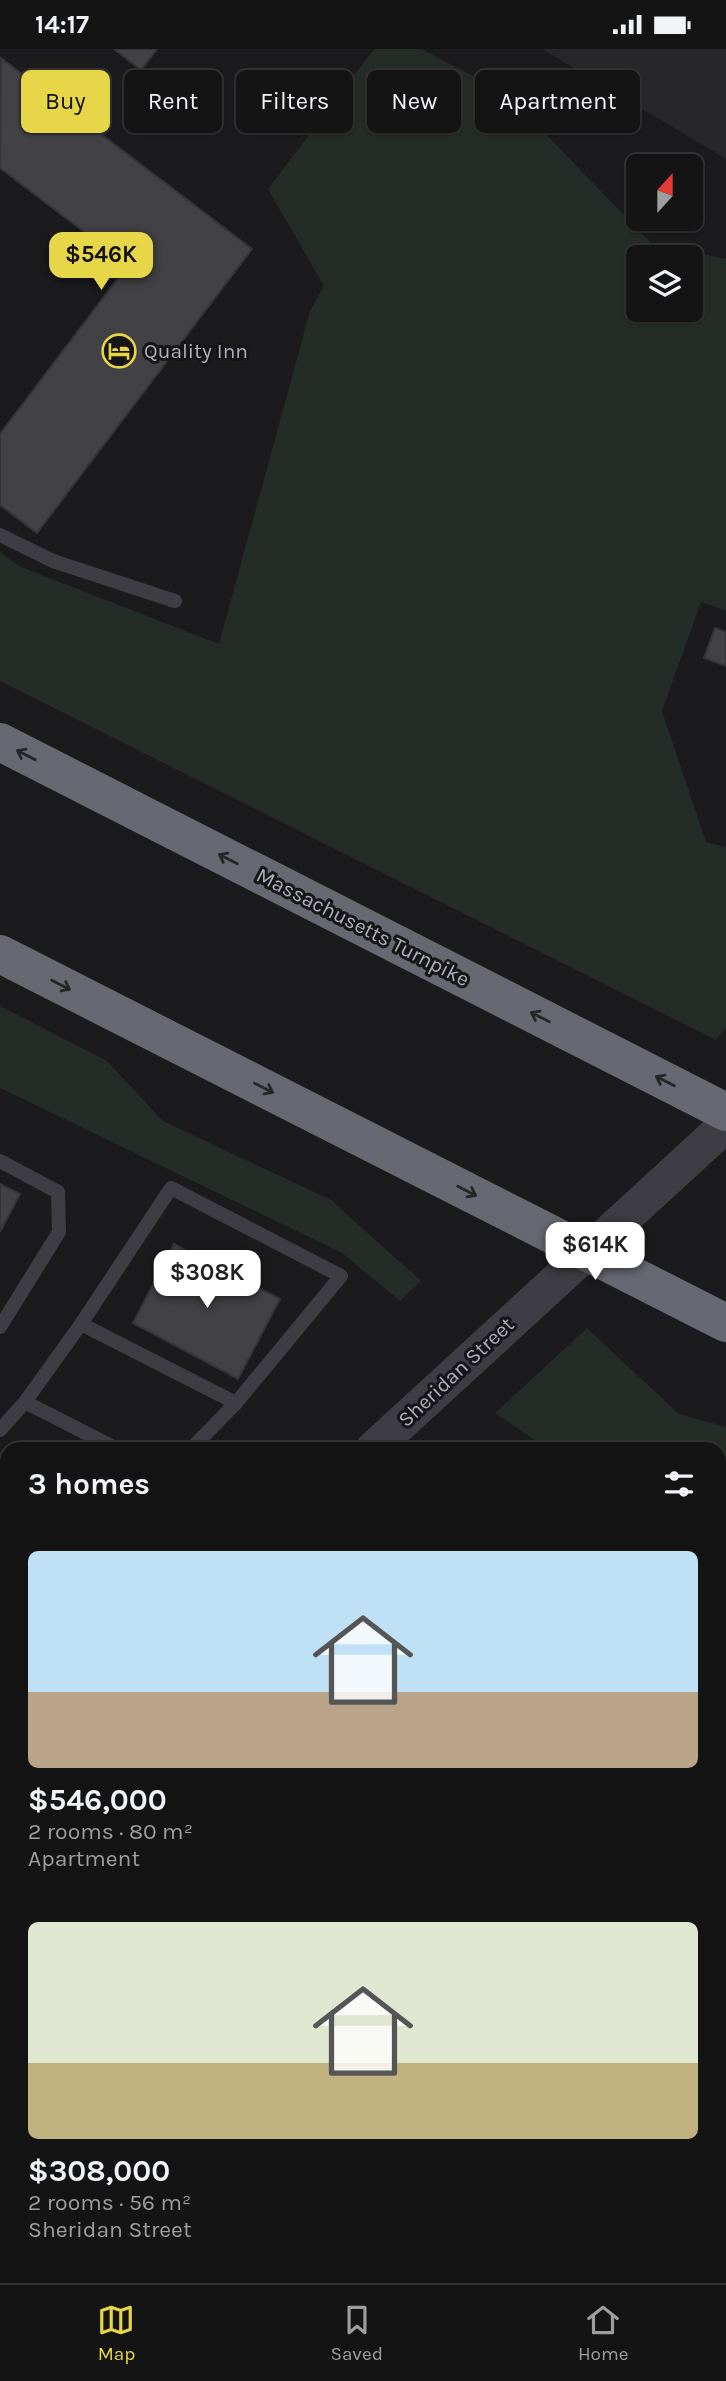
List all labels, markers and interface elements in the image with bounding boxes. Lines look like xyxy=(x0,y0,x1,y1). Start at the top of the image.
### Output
text: 14:17 xyxy=(35,9,89,40)
chip: Buy xyxy=(21,70,110,133)
chip: Rent xyxy=(124,70,222,133)
chip: Filters xyxy=(236,70,353,133)
chip: New xyxy=(367,70,461,133)
chip: Apartment xyxy=(475,70,640,133)
north arrow xyxy=(626,154,704,231)
map controls xyxy=(626,154,703,322)
pin: $546K xyxy=(52,233,150,292)
text: $546K xyxy=(65,241,137,268)
button: layers xyxy=(626,245,703,322)
hotel icon: Quality Inn xyxy=(100,332,138,370)
place label: Quality Inn xyxy=(144,339,248,363)
one-way arrow xyxy=(16,748,37,762)
one-way arrow xyxy=(218,851,239,865)
street label: Massachusetts Turnpike xyxy=(252,863,474,991)
one-way arrow xyxy=(50,979,71,993)
one-way arrow xyxy=(530,1010,551,1024)
one-way arrow xyxy=(655,1074,676,1088)
one-way arrow xyxy=(253,1082,274,1096)
one-way arrow xyxy=(456,1185,476,1199)
pin: $614K xyxy=(546,1223,644,1282)
text: $614K xyxy=(562,1231,628,1258)
pin: $308K xyxy=(158,1251,256,1310)
text: $308K xyxy=(170,1259,244,1286)
street label: Sheridan Street xyxy=(393,1312,519,1432)
icon: filters xyxy=(660,1465,698,1503)
text: 3 homes xyxy=(28,1466,150,1502)
icon: home xyxy=(300,1597,426,1723)
text: $546,000 xyxy=(28,1782,167,1818)
text: 2 rooms · 80 m² xyxy=(28,1818,193,1845)
text: Apartment xyxy=(28,1845,140,1872)
icon: home xyxy=(300,1968,426,2094)
text: $308,000 xyxy=(28,2153,170,2189)
text: 2 rooms · 56 m² xyxy=(28,2189,191,2216)
text: Sheridan Street xyxy=(28,2216,192,2243)
tab: Map xyxy=(97,2301,135,2365)
tab: Saved xyxy=(330,2301,383,2365)
tab: Home xyxy=(578,2301,629,2365)

